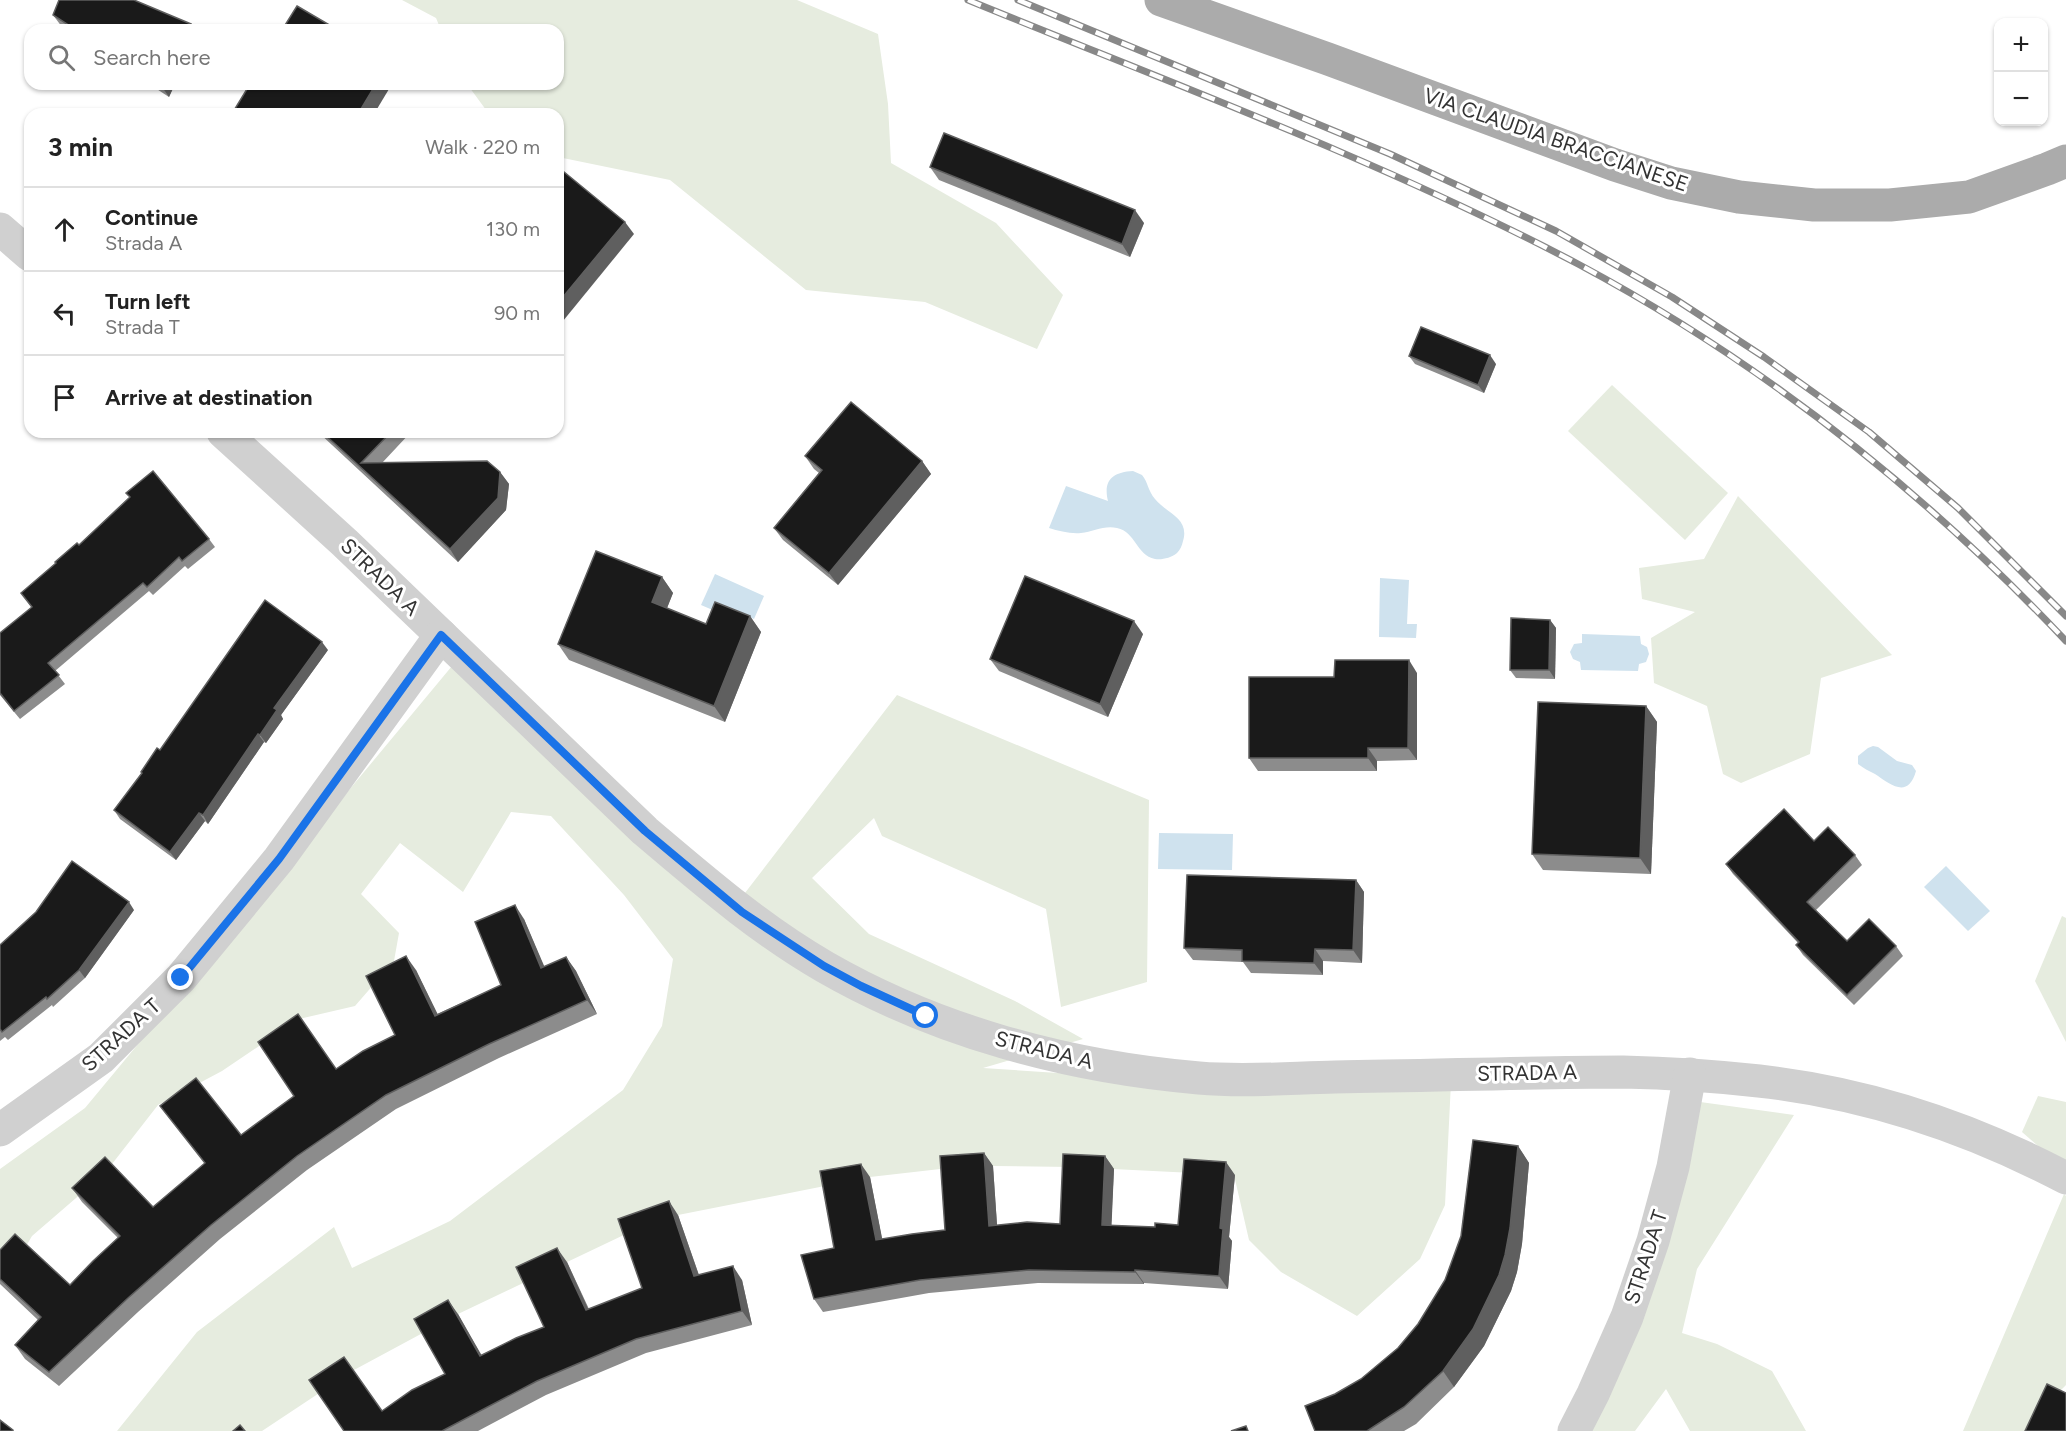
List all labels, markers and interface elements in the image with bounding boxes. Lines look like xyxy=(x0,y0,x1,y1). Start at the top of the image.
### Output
map controls xyxy=(1994,18,2048,126)
button: + xyxy=(1994,18,2048,72)
search box xyxy=(24,24,564,90)
icon: search xyxy=(45,41,78,74)
text: Search here xyxy=(93,44,211,71)
button: − xyxy=(1994,72,2048,126)
street label: VIA CLAUDIA BRACCIANESE xyxy=(1421,82,1692,197)
text: 3 min xyxy=(48,131,113,163)
text: Walk · 220 m xyxy=(425,135,540,159)
text: Continue xyxy=(105,204,198,231)
icon: ahead xyxy=(48,213,81,246)
text: 130 m xyxy=(486,217,540,241)
text: Strada A xyxy=(105,231,182,255)
text: Turn left xyxy=(105,288,191,315)
icon: left xyxy=(48,297,81,330)
text: 90 m xyxy=(494,301,540,325)
text: Strada T xyxy=(105,315,180,339)
icon: arrive xyxy=(48,381,81,414)
text: Arrive at destination xyxy=(105,384,313,411)
street label: STRADA A xyxy=(336,533,425,620)
route end xyxy=(167,964,193,990)
street label: STRADA T xyxy=(76,993,165,1076)
route start xyxy=(912,1002,938,1028)
street label: STRADA A xyxy=(993,1025,1096,1074)
street label: STRADA A xyxy=(1477,1059,1577,1086)
street label: STRADA T xyxy=(1619,1206,1673,1307)

